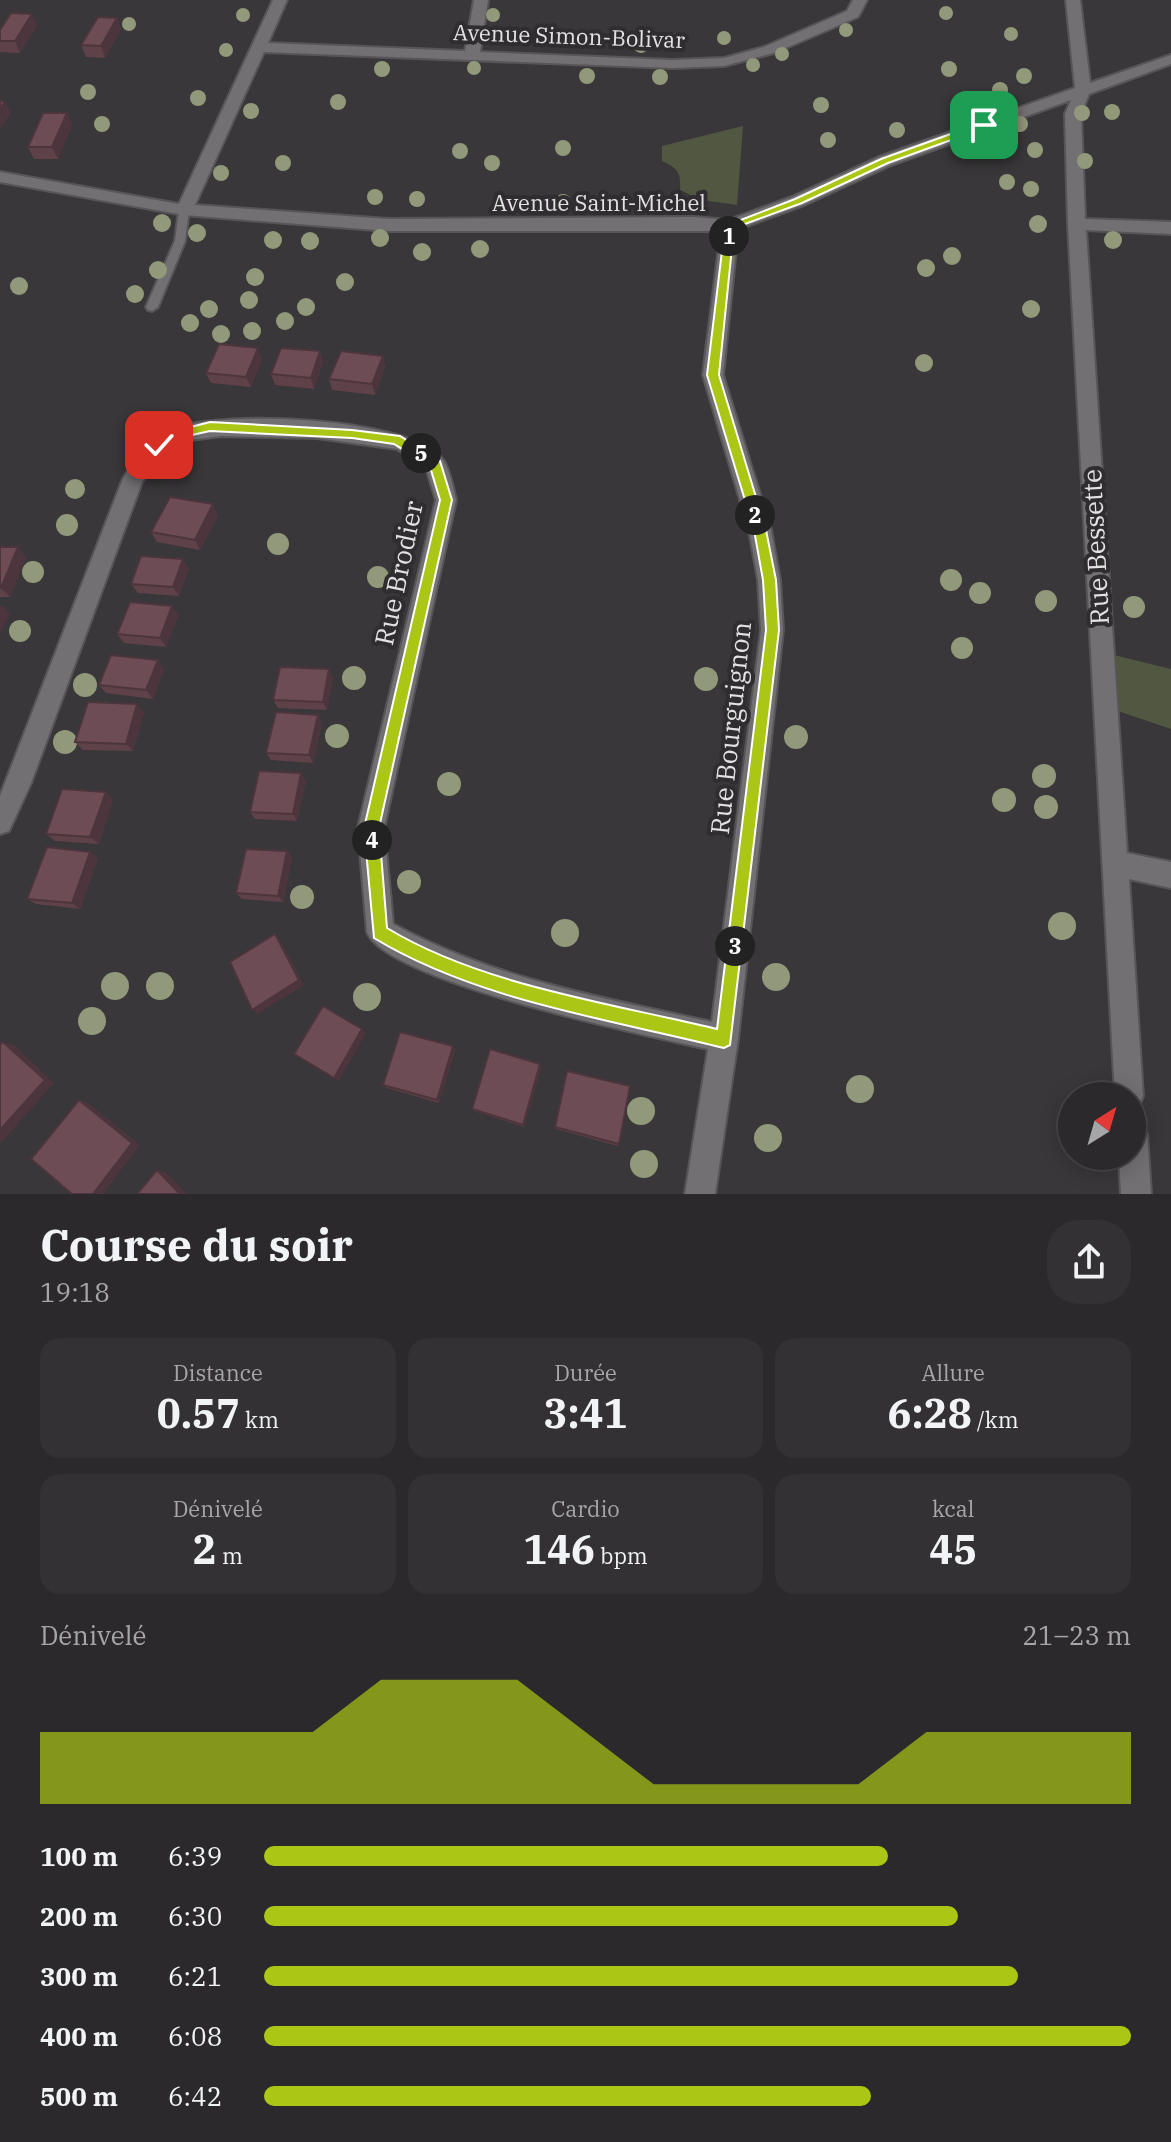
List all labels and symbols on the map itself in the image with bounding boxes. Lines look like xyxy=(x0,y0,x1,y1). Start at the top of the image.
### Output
street label: Avenue Simon-Bolivar xyxy=(452,17,686,54)
pin xyxy=(950,91,1018,159)
street label: Avenue Saint-Michel xyxy=(492,188,706,217)
pin: 1 xyxy=(709,216,749,256)
pin xyxy=(125,411,193,479)
pin: 5 xyxy=(401,433,441,473)
street label: Rue Bessette xyxy=(1074,468,1116,626)
pin: 2 xyxy=(735,495,775,535)
street label: Rue Brodier xyxy=(366,497,430,648)
street label: Rue Bourguignon xyxy=(702,620,758,836)
pin: 4 xyxy=(352,820,392,860)
pin: 3 xyxy=(715,926,755,966)
north arrow xyxy=(1058,1082,1146,1170)

